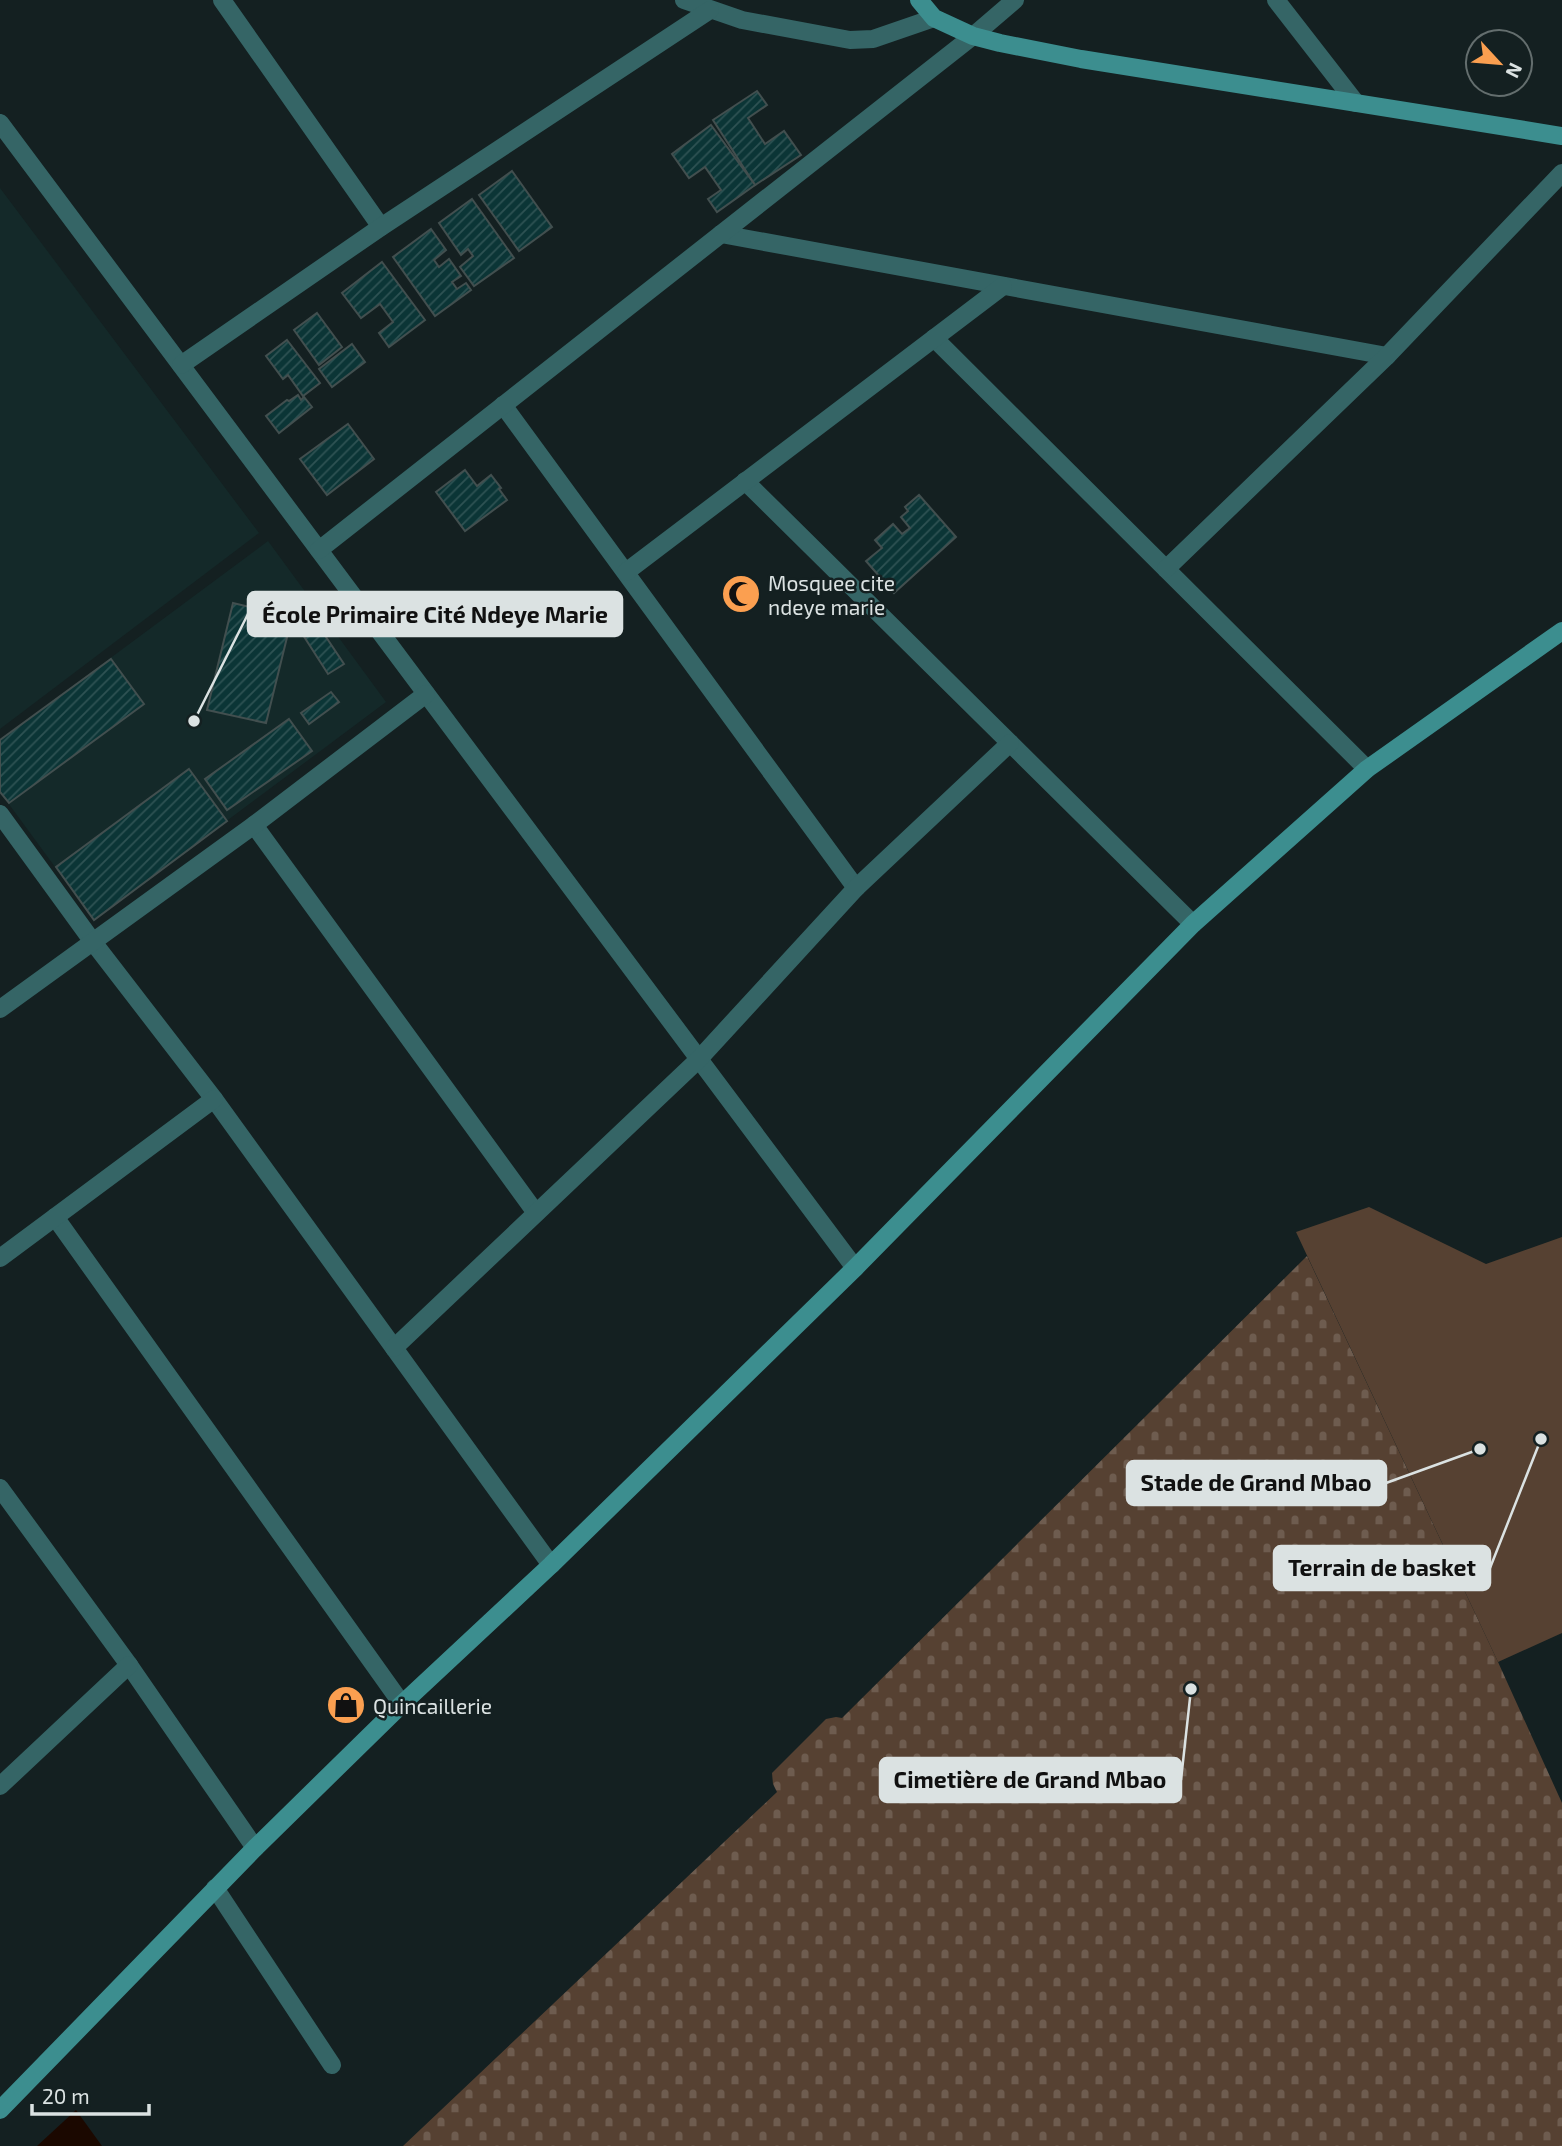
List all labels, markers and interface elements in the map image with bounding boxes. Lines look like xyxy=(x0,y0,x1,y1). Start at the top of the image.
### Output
north arrow xyxy=(1464,28,1534,98)
text: N xyxy=(1501,59,1528,82)
place label: Mosquee cite ndeye marie xyxy=(768,570,895,619)
mosque icon: Mosquee cite ndeye marie xyxy=(720,573,762,615)
callout: École Primaire Cité Ndeye Marie xyxy=(248,592,622,636)
text: École Primaire Cité Ndeye Marie xyxy=(262,600,608,628)
callout: Stade de Grand Mbao xyxy=(1127,1461,1386,1505)
text: Stade de Grand Mbao xyxy=(1141,1468,1371,1496)
callout: Terrain de basket xyxy=(1274,1546,1490,1590)
text: Terrain de basket xyxy=(1288,1553,1476,1581)
shop icon: Quincaillerie xyxy=(325,1684,367,1726)
place label: Quincaillerie xyxy=(373,1693,492,1719)
callout: Cimetière de Grand Mbao xyxy=(880,1758,1181,1802)
text: Cimetière de Grand Mbao xyxy=(894,1765,1166,1793)
scale bar xyxy=(32,2072,149,2116)
text: 20 m xyxy=(42,2083,90,2108)

